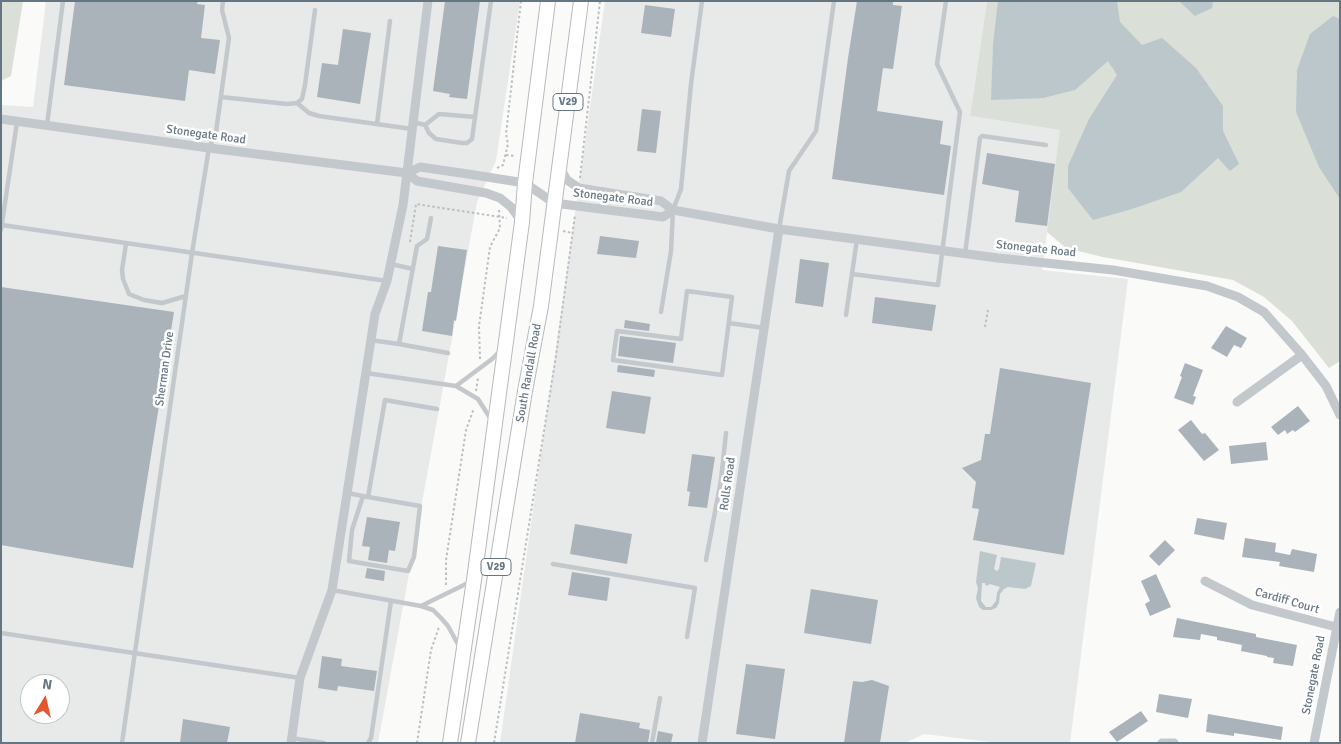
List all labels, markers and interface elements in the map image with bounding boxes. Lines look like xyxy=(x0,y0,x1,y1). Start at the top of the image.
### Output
road number: V29 xyxy=(553,94,583,110)
street label: Stonegate Road xyxy=(165,122,247,148)
street label: Stonegate Road xyxy=(572,186,654,210)
street label: Stonegate Road xyxy=(995,238,1077,260)
street label: South Randall Road xyxy=(513,322,545,424)
street label: Sherman Drive xyxy=(153,331,177,407)
street label: Rolls Road xyxy=(717,456,739,512)
road number: V29 xyxy=(481,558,511,576)
street label: Cardiff Court xyxy=(1253,585,1321,617)
street label: Stonegate Road xyxy=(1299,634,1329,716)
north arrow xyxy=(20,674,70,724)
text: N xyxy=(41,676,53,694)

